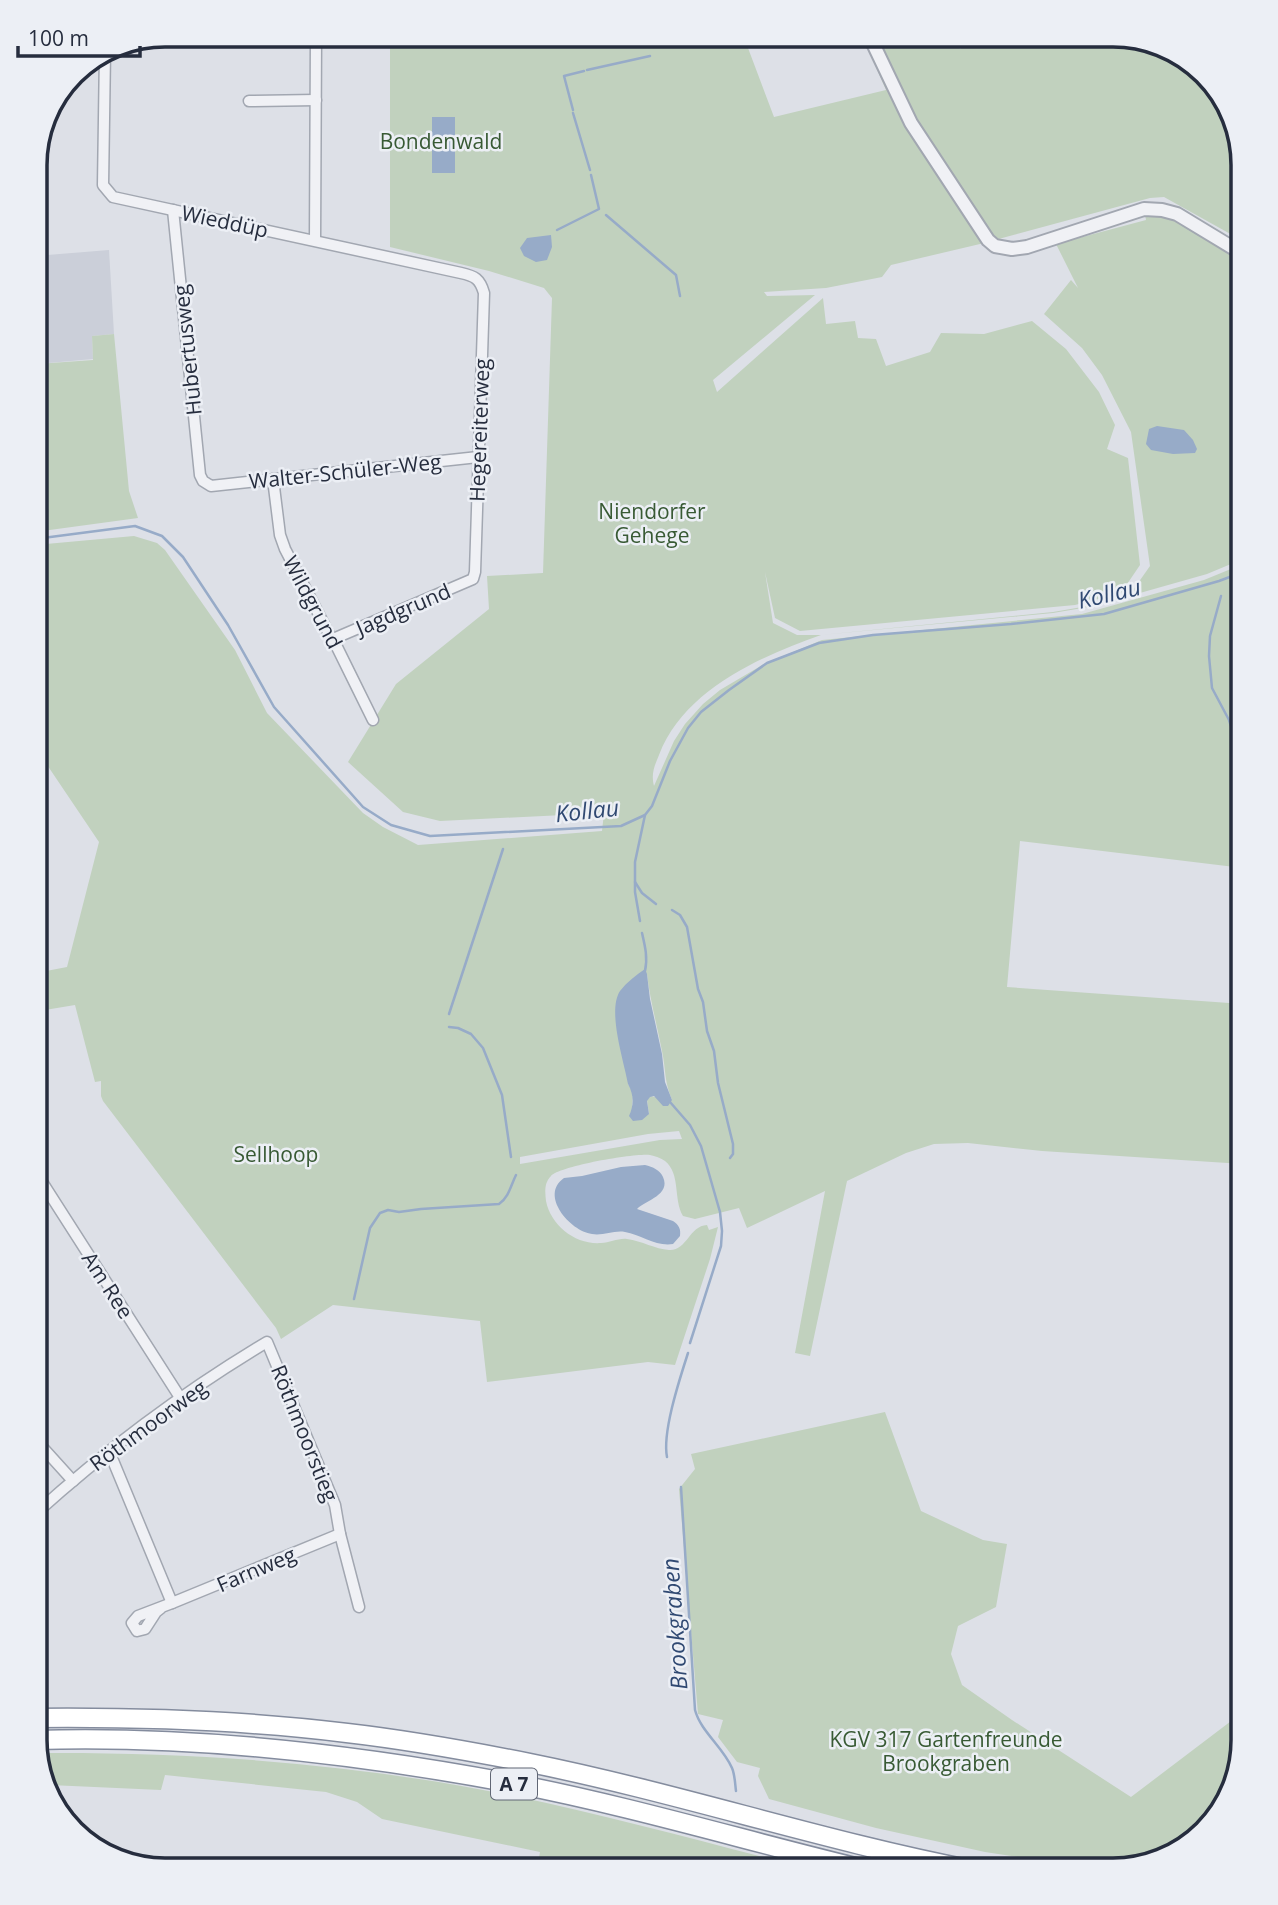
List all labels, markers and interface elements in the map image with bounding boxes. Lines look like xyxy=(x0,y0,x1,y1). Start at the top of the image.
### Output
scale bar xyxy=(18,14,140,58)
text: 100 m xyxy=(28,24,89,52)
park label: Bondenwald xyxy=(380,127,502,155)
street label: Wieddüp xyxy=(179,198,271,244)
street label: Hubertusweg xyxy=(166,283,208,417)
street label: Hegereiterweg xyxy=(463,358,495,502)
street label: Walter-Schüler-Weg xyxy=(247,447,443,495)
park label: Niendorfer Gehege xyxy=(598,497,706,549)
street label: Wildgrund xyxy=(277,551,349,653)
water label: Kollau xyxy=(1074,570,1144,616)
street label: Jagdgrund xyxy=(350,577,455,642)
water label: Kollau xyxy=(554,791,620,829)
park label: Sellhoop xyxy=(234,1140,318,1168)
street label: Am Ree xyxy=(76,1246,140,1324)
street label: Röthmoorstieg xyxy=(265,1360,345,1506)
street label: Röthmoorweg xyxy=(84,1373,212,1477)
street label: Farnweg xyxy=(212,1540,300,1598)
water label: Brookgraben xyxy=(653,1557,695,1691)
park label: KGV 317 Gartenfreunde Brookgraben xyxy=(829,1725,1063,1777)
road number: A 7 xyxy=(491,1768,537,1800)

